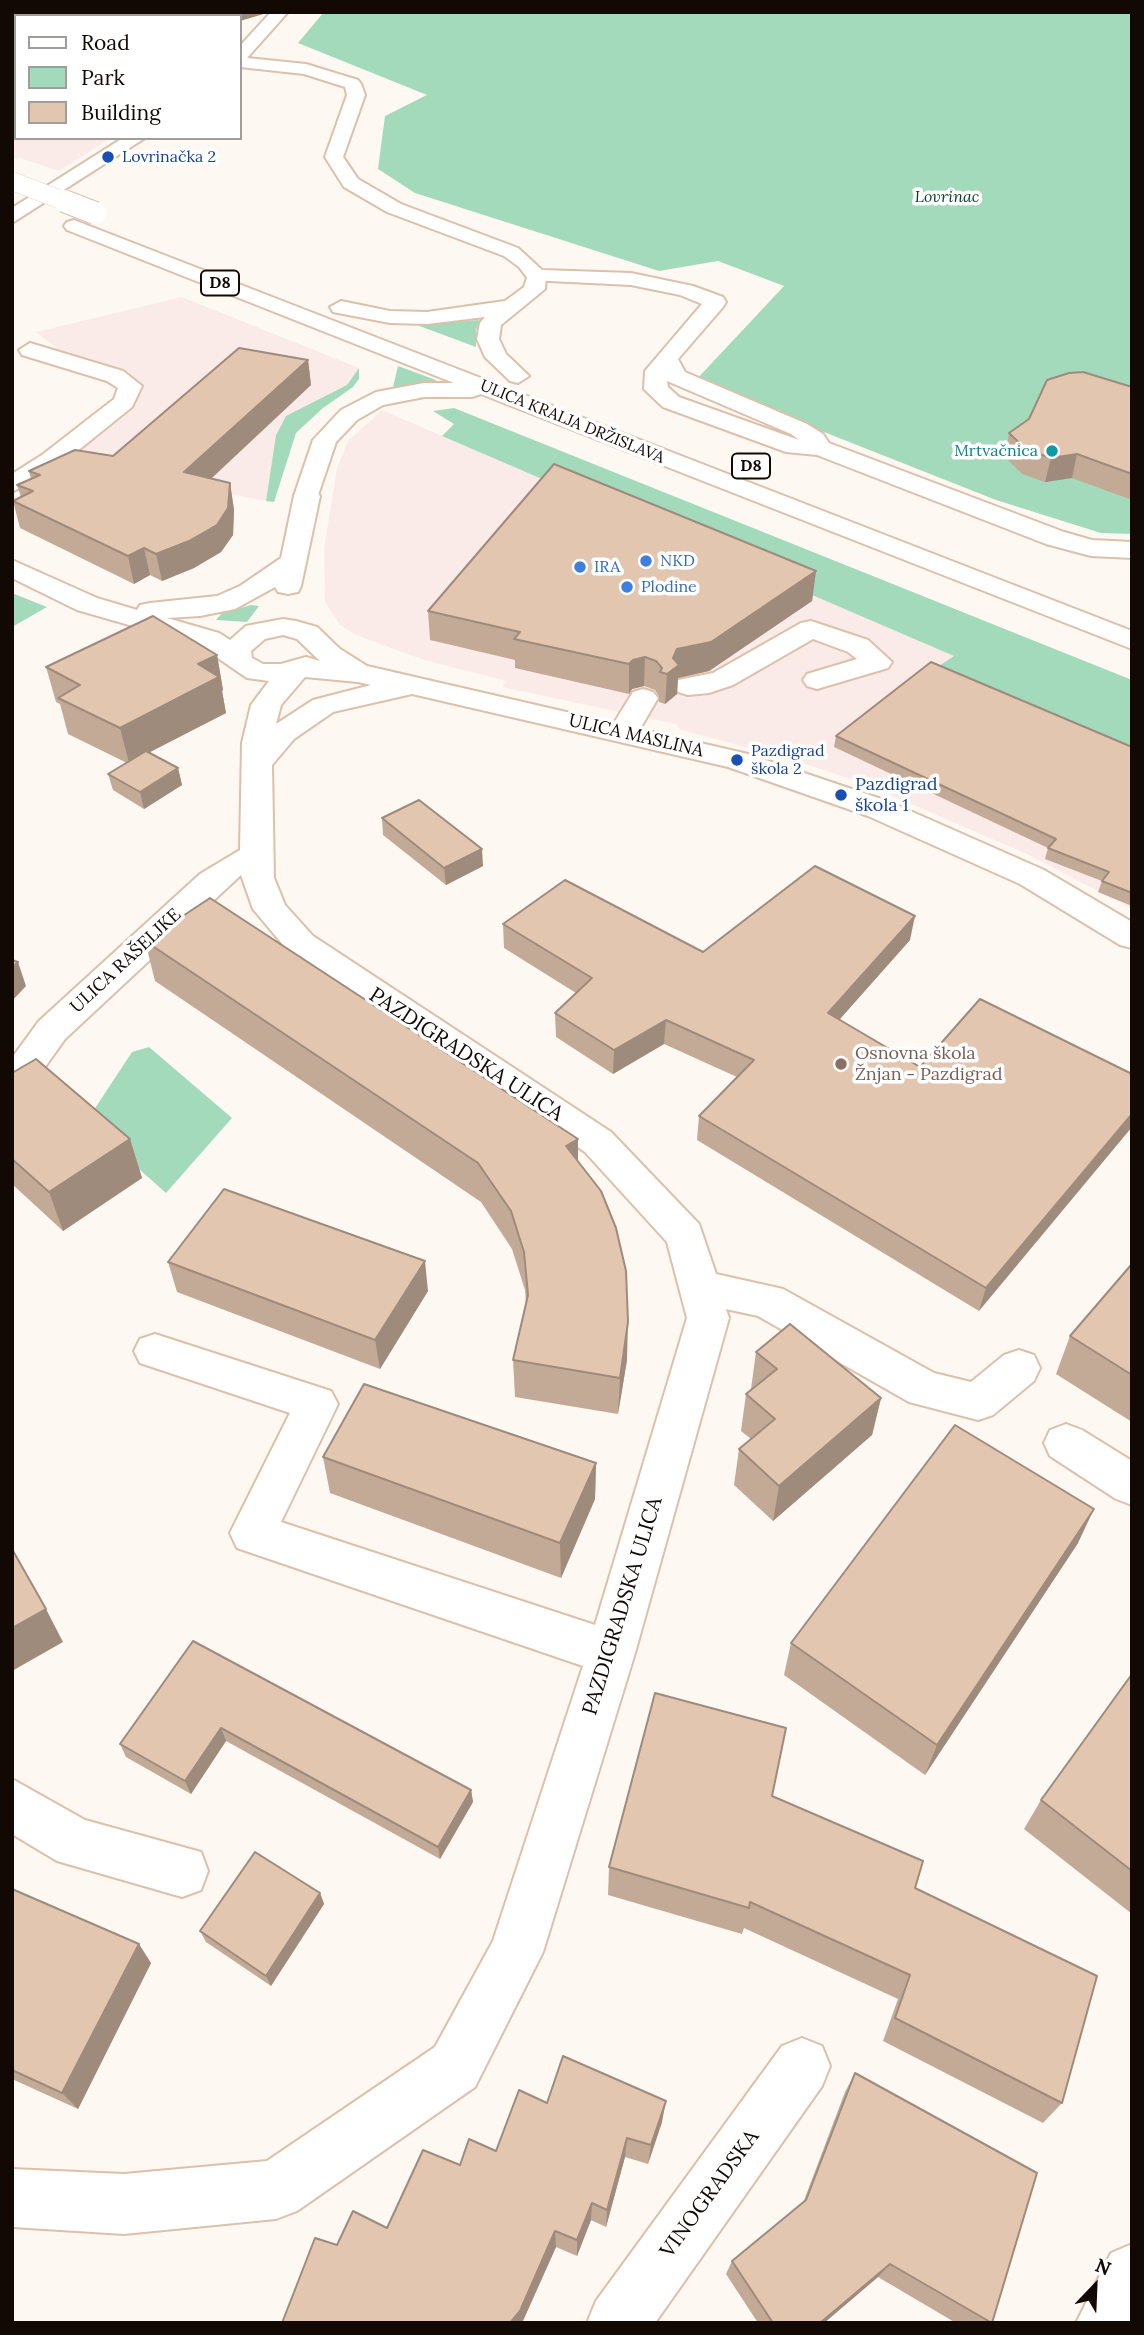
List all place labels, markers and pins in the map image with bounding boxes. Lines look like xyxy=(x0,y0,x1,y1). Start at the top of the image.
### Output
place label: Lovrinačka 2 xyxy=(122,147,216,167)
marker: Lovrinačka 2 xyxy=(100,149,116,165)
place label: Mrtvačnica xyxy=(954,441,1038,461)
marker: Mrtvačnica xyxy=(1044,443,1060,459)
place label: NKD xyxy=(660,551,695,571)
marker: NKD xyxy=(638,553,654,569)
place label: IRA xyxy=(594,557,620,577)
marker: IRA xyxy=(572,559,588,575)
place label: Plodine xyxy=(641,577,697,597)
marker: Plodine xyxy=(619,579,635,595)
place label: Pazdigrad škola 2 xyxy=(751,741,824,779)
marker: Pazdigrad škola 2 xyxy=(729,752,745,768)
place label: Pazdigrad škola 1 xyxy=(855,774,938,816)
marker: Pazdigrad škola 1 xyxy=(833,787,849,803)
place label: Osnovna škola Žnjan - Pazdigrad xyxy=(855,1043,1003,1086)
marker: Osnovna škola Žnjan - Pazdigrad xyxy=(833,1056,849,1072)

